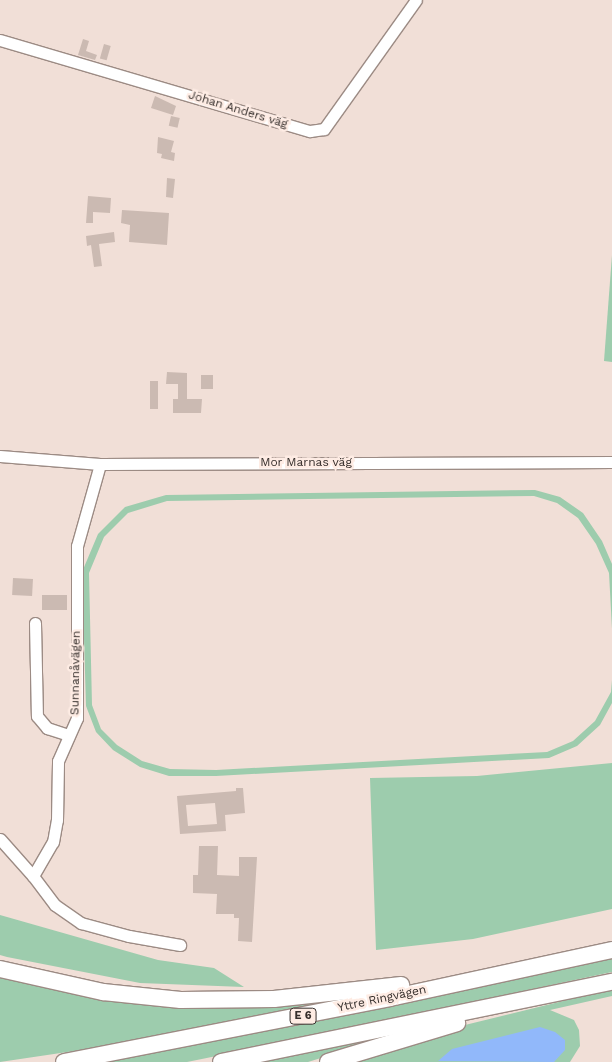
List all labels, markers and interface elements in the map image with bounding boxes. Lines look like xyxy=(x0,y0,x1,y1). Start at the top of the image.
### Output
street label: Johan Anders väg xyxy=(186,88,290,132)
street label: Mor Marnas väg xyxy=(260,456,352,470)
street label: Sunnanåvägen xyxy=(68,631,84,715)
street label: Yttre Ringvägen xyxy=(336,983,428,1015)
road number: E 6 xyxy=(289,1008,317,1024)

